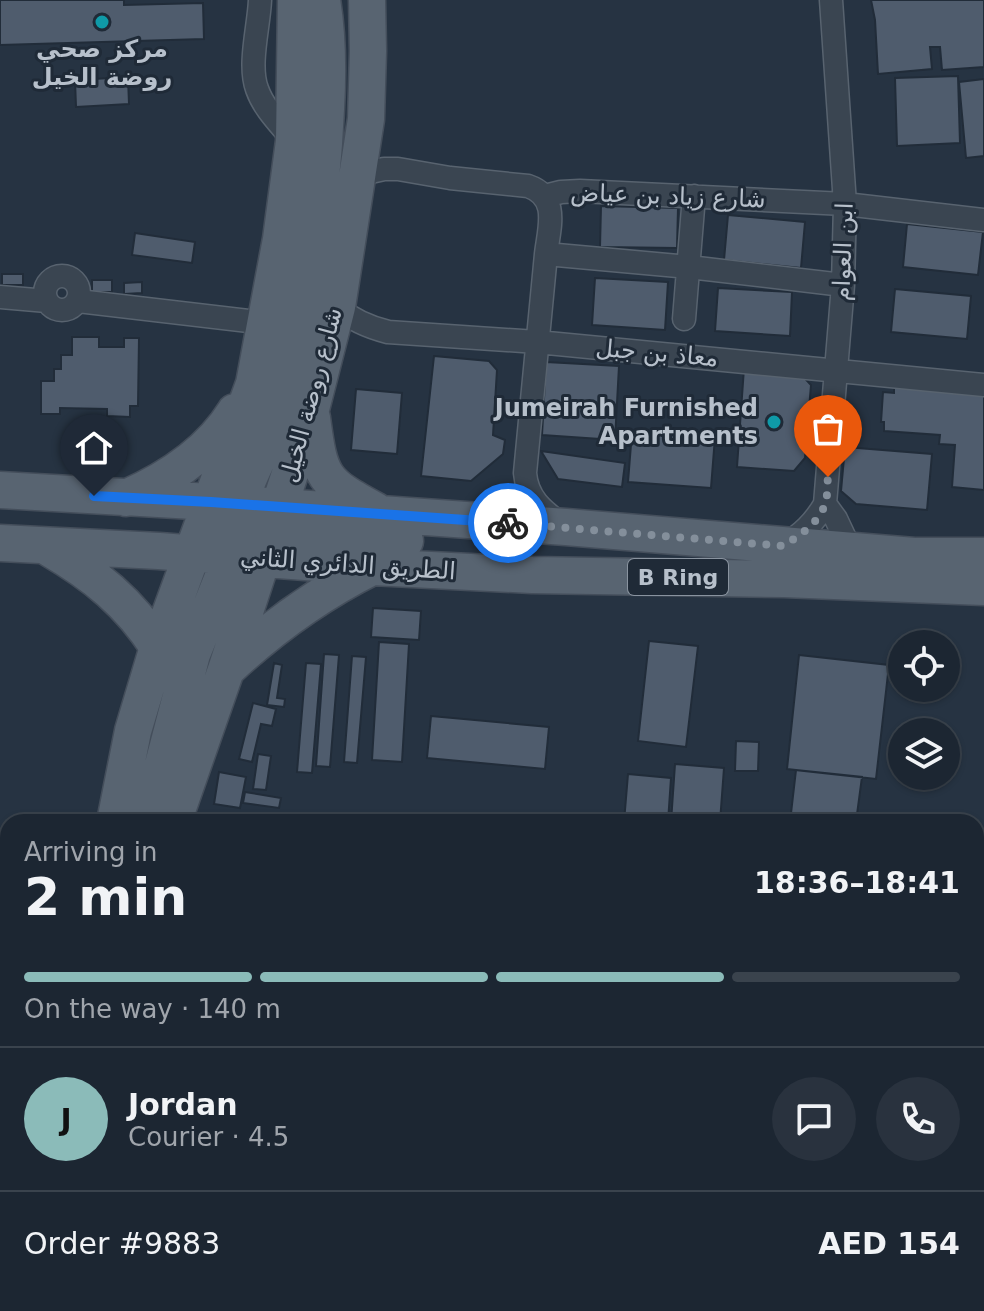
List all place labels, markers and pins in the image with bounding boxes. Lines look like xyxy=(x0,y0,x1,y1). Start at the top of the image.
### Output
marker: مركز صحي روضة الخيل xyxy=(93,13,111,31)
place label: مركز صحي روضة الخيل xyxy=(32,35,172,91)
place label: Jumeirah Furnished Apartments xyxy=(493,394,758,450)
pin xyxy=(794,395,862,477)
marker: Jumeirah Furnished Apartments xyxy=(765,413,783,431)
pin xyxy=(60,414,128,496)

